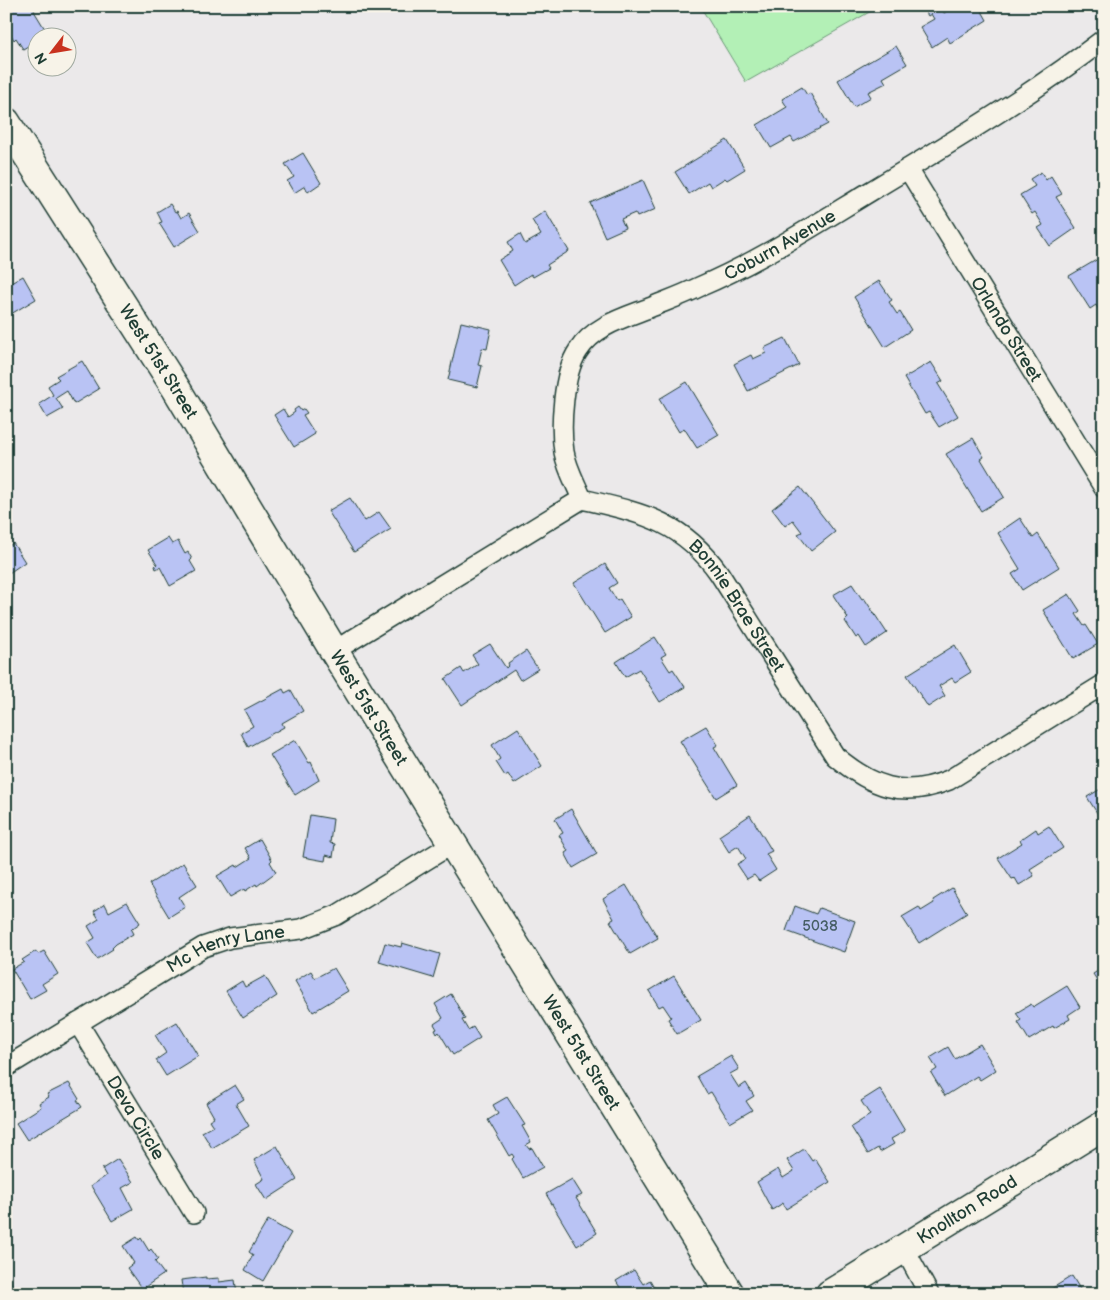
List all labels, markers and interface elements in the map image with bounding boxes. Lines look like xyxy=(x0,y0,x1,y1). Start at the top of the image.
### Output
north arrow xyxy=(28,28,78,78)
text: N xyxy=(31,50,51,67)
street label: Coburn Avenue xyxy=(720,205,840,285)
street label: Orlando Street xyxy=(966,273,1047,386)
street label: West 51st Street xyxy=(115,300,203,423)
street label: Bonnie Brae Street xyxy=(684,535,790,676)
street label: West 51st Street xyxy=(326,646,412,769)
house number: 5038 xyxy=(802,917,838,936)
street label: Mc Henry Lane xyxy=(163,921,286,977)
street label: West 51st Street xyxy=(538,991,625,1114)
street label: Deva Circle xyxy=(102,1072,170,1164)
street label: Knollton Road xyxy=(913,1171,1021,1248)

